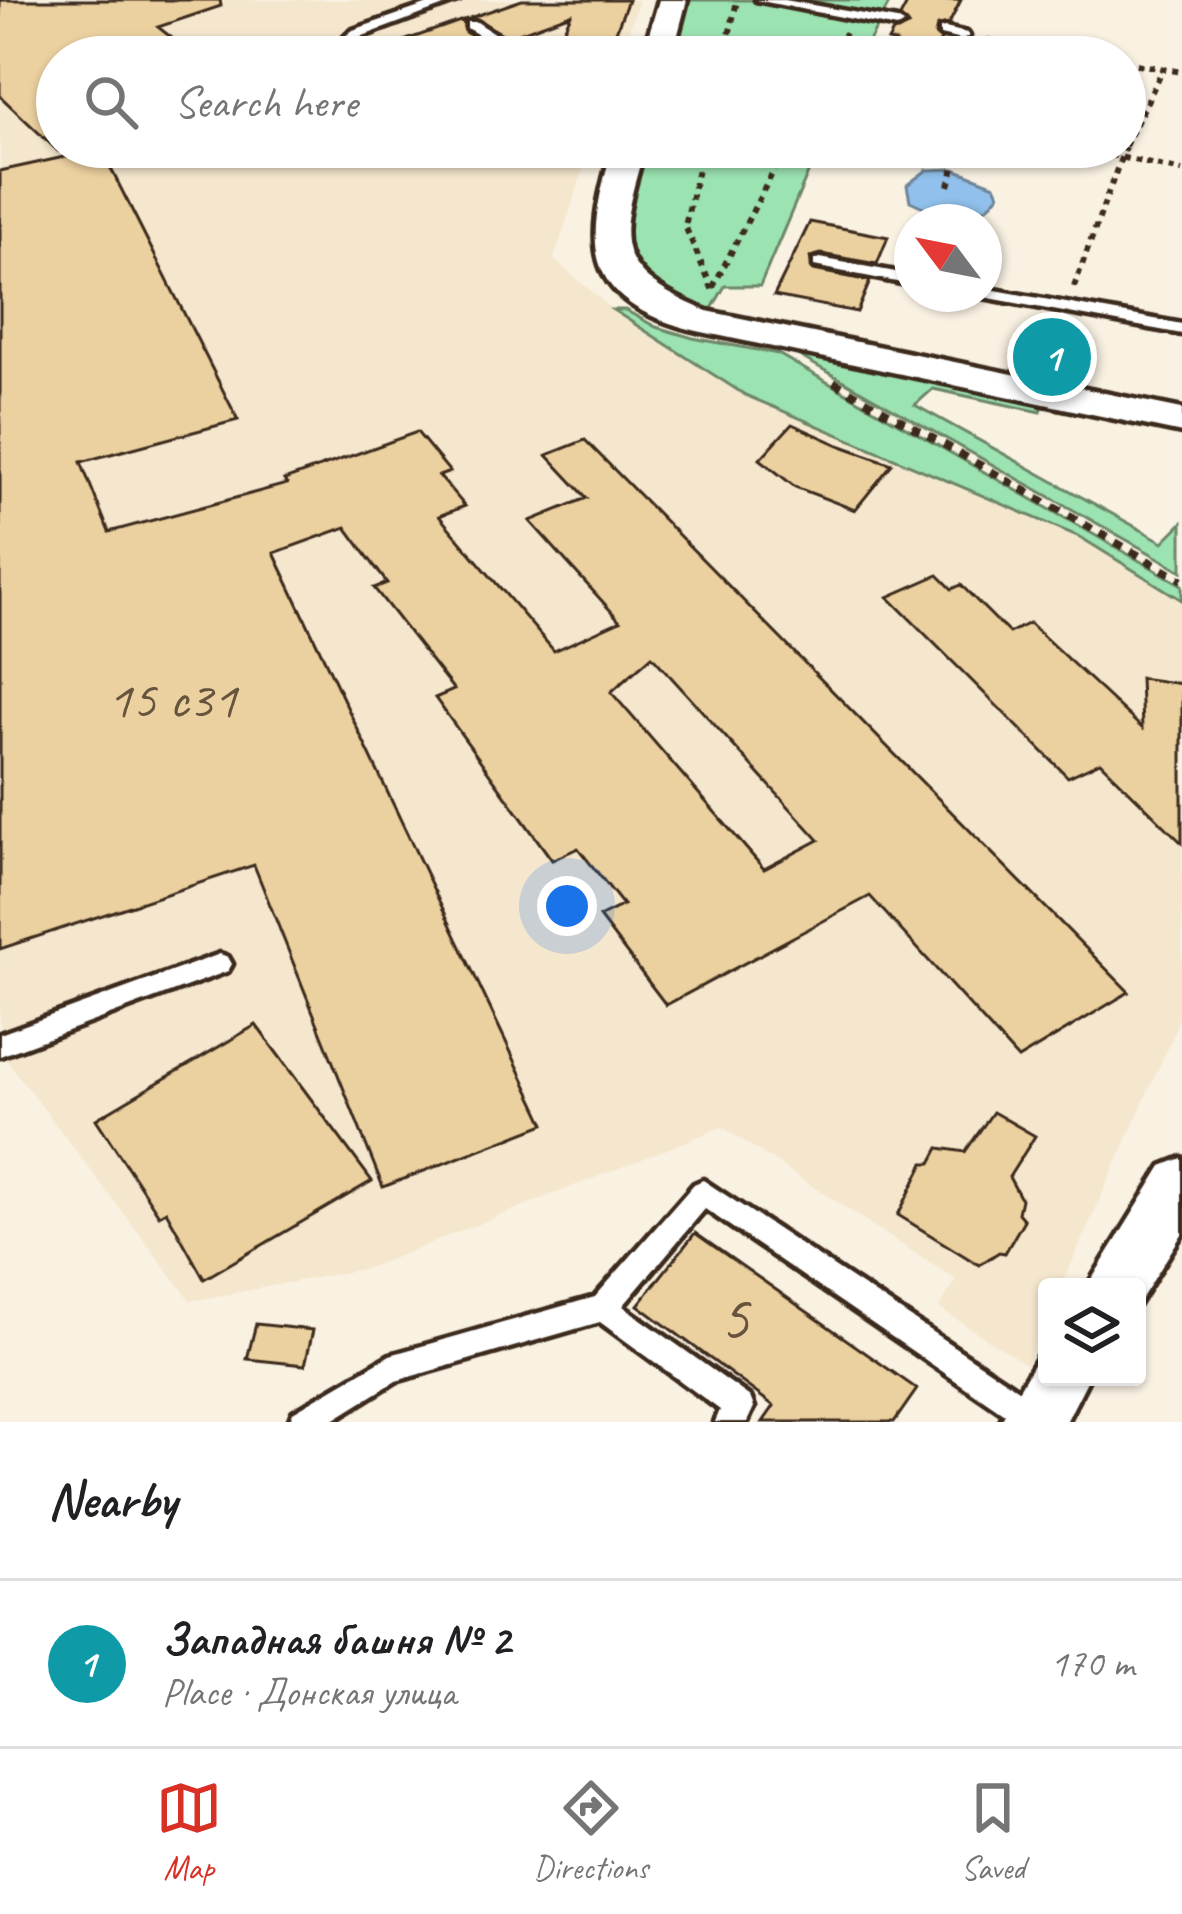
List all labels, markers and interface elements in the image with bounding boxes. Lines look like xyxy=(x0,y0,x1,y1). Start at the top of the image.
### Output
search box xyxy=(36,36,1146,168)
icon: search xyxy=(78,69,144,135)
text: Search here xyxy=(174,74,357,131)
north arrow xyxy=(894,204,1002,312)
pin: 1 xyxy=(1013,312,1091,402)
house number: 15 с31 xyxy=(107,665,239,733)
your location xyxy=(537,876,597,936)
house number: 5 xyxy=(719,1276,752,1359)
map controls xyxy=(1038,1278,1146,1386)
button: layers xyxy=(1038,1278,1146,1386)
text: Nearby xyxy=(48,1468,176,1532)
text: Западная башня № 2 xyxy=(162,1611,510,1668)
text: 1 xyxy=(78,1639,96,1688)
text: 170 m xyxy=(1050,1639,1134,1688)
text: Place · Донская улица xyxy=(162,1668,456,1717)
tab: Map xyxy=(156,1775,222,1889)
tab: Directions xyxy=(534,1775,648,1889)
tab: Saved xyxy=(960,1775,1026,1889)

